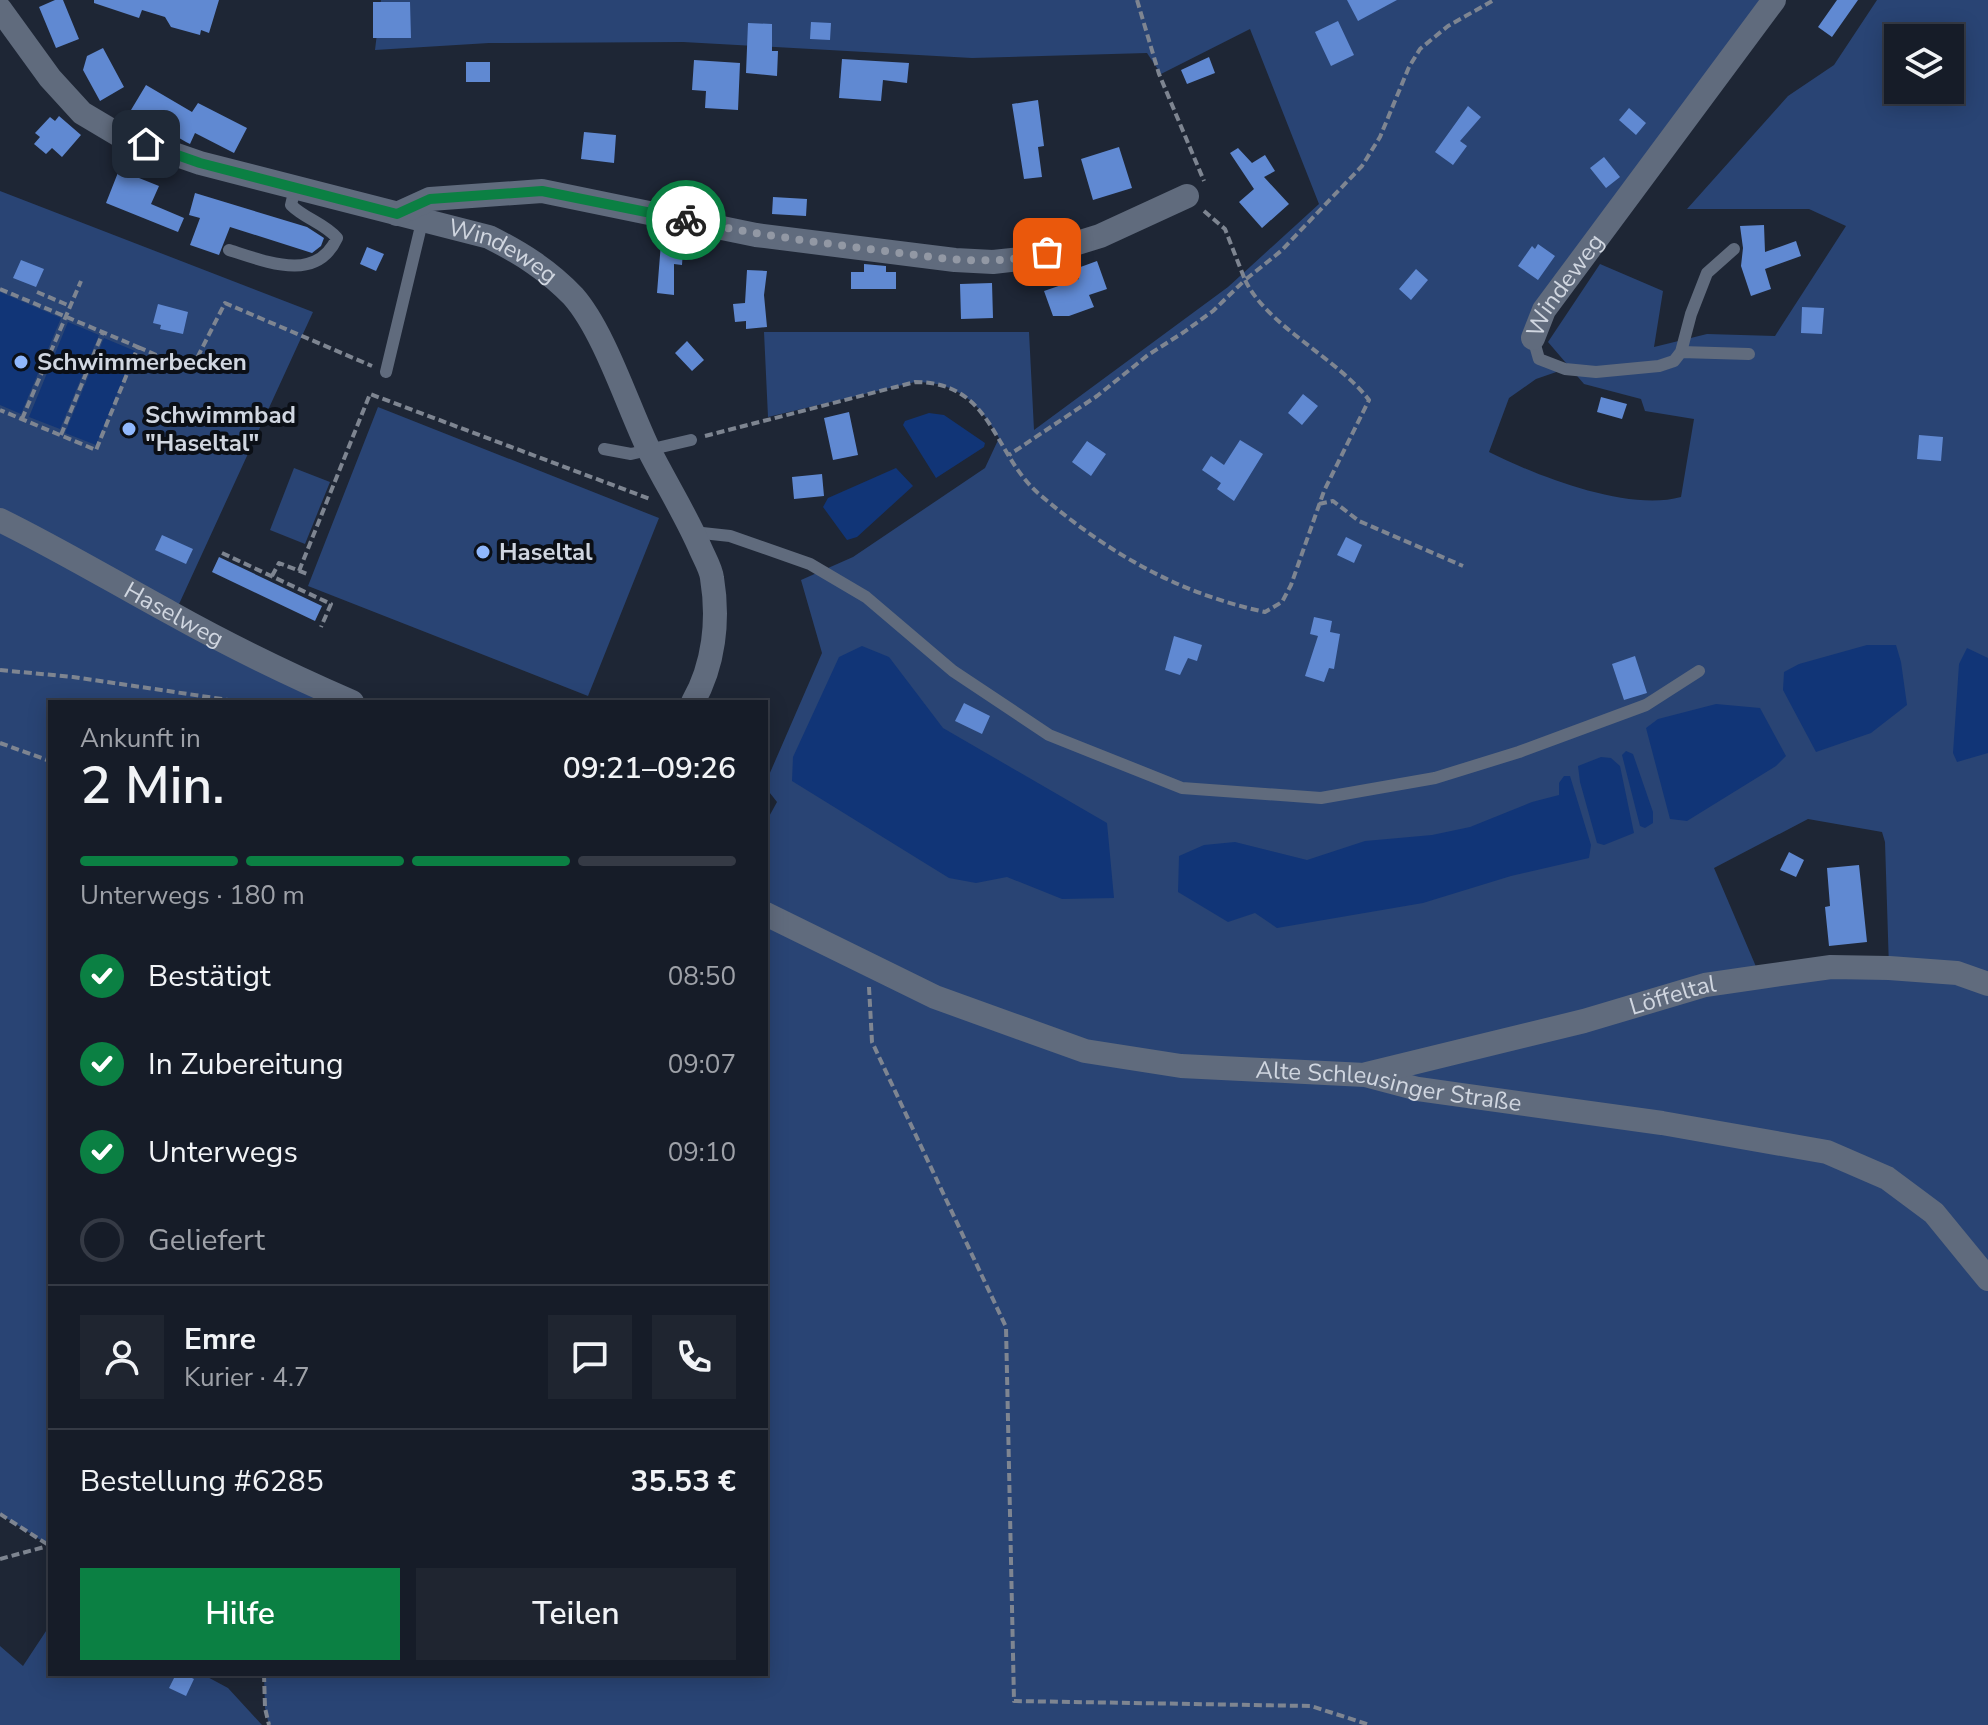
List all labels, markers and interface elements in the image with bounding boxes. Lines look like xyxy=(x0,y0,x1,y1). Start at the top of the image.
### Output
map controls xyxy=(1884,24,1964,104)
button: layers xyxy=(1884,24,1964,104)
pin xyxy=(112,110,180,178)
icon: home xyxy=(124,122,168,166)
courier xyxy=(646,180,726,260)
icon: bike xyxy=(664,198,708,242)
street label: Windeweg xyxy=(445,211,565,291)
pin xyxy=(1013,218,1081,286)
street label: Windeweg xyxy=(1519,227,1611,342)
icon: bag xyxy=(1025,230,1069,274)
place label: Schwimmerbecken xyxy=(37,346,247,378)
marker: Schwimmerbecken xyxy=(12,353,30,371)
place label: Schwimmbad "Haseltal" xyxy=(145,399,296,459)
marker: Schwimmbad "Haseltal" xyxy=(120,420,138,438)
place label: Haseltal xyxy=(499,536,593,568)
marker: Haseltal xyxy=(474,543,492,561)
street label: Haselweg xyxy=(118,574,229,655)
text: Ankunft in xyxy=(80,721,201,756)
text: 09:21–09:26 xyxy=(563,748,736,789)
text: 2 Min. xyxy=(80,750,225,821)
text: Unterwegs · 180 m xyxy=(80,878,305,913)
icon: check xyxy=(80,954,124,998)
text: Bestätigt xyxy=(148,956,270,997)
text: 08:50 xyxy=(668,959,736,994)
street label: Löffeltal xyxy=(1625,968,1718,1023)
icon: check xyxy=(80,1042,124,1086)
text: In Zubereitung xyxy=(148,1044,344,1085)
text: 09:07 xyxy=(668,1047,736,1082)
street label: Alte Schleusinger Straße xyxy=(1255,1054,1524,1119)
icon: check xyxy=(80,1130,124,1174)
text: Unterwegs xyxy=(148,1132,298,1173)
text: 09:10 xyxy=(668,1135,736,1170)
text: Geliefert xyxy=(148,1220,265,1261)
button: person xyxy=(80,1315,164,1399)
button: chat xyxy=(548,1315,632,1399)
button: phone xyxy=(652,1315,736,1399)
text: Emre xyxy=(184,1319,256,1360)
text: Kurier · 4.7 xyxy=(184,1360,309,1395)
text: Bestellung #6285 xyxy=(80,1461,324,1502)
text: 35.53 € xyxy=(630,1461,736,1502)
button: Hilfe xyxy=(80,1568,400,1660)
button: Teilen xyxy=(416,1568,736,1660)

